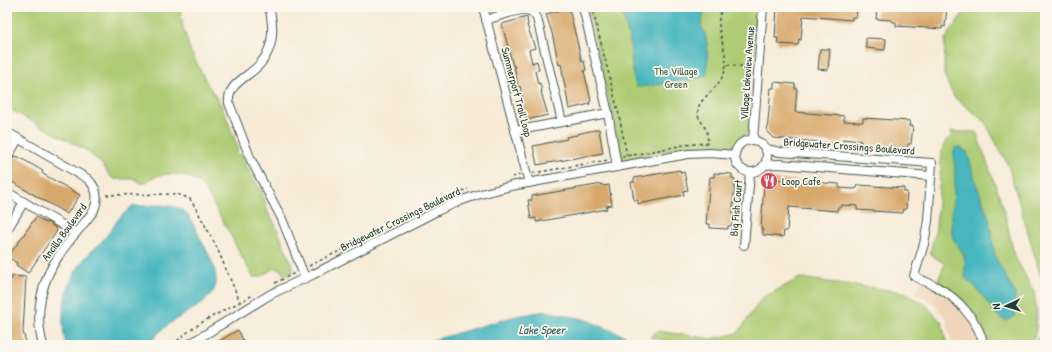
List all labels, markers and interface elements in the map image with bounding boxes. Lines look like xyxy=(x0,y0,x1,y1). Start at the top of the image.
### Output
street label: Village Lakeview Avenue xyxy=(737,25,757,120)
street label: Summerport Trail Loop xyxy=(498,46,536,139)
park label: The Village Green xyxy=(654,64,698,91)
street label: Bridgewater Crossings Boulevard xyxy=(783,134,916,158)
restaurant icon: Loop Cafe xyxy=(759,171,779,191)
place label: Loop Cafe xyxy=(782,174,821,188)
street label: Big Fish Court xyxy=(727,179,745,237)
street label: Bridgewater Crossings Boulevard xyxy=(338,184,463,254)
street label: Ancilla Boulevard xyxy=(38,200,90,263)
north arrow xyxy=(986,286,1026,326)
text: N xyxy=(989,303,1003,310)
water label: Lake Speer xyxy=(519,321,567,338)

